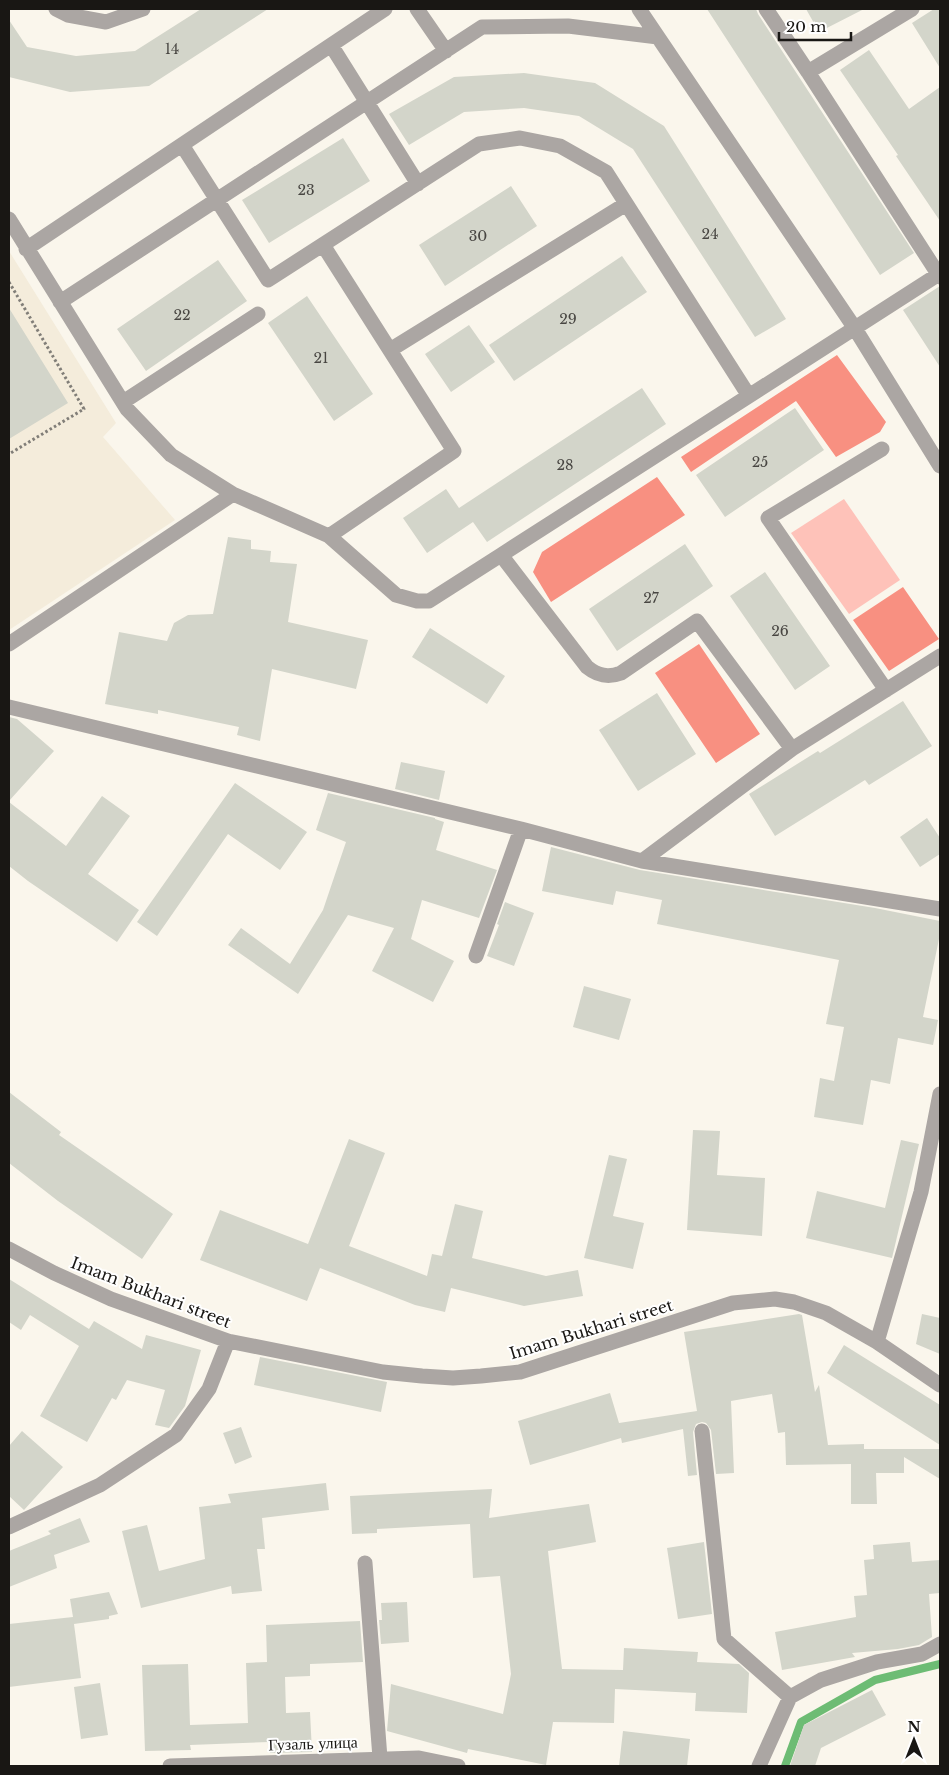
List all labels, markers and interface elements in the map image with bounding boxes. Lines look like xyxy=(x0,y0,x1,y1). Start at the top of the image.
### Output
scale bar xyxy=(779,10,852,42)
text: 20 m xyxy=(786,17,826,36)
house number: 14 xyxy=(165,40,179,58)
house number: 23 xyxy=(297,181,315,199)
house number: 24 xyxy=(702,225,718,243)
house number: 30 xyxy=(469,227,487,245)
house number: 22 xyxy=(173,306,191,324)
house number: 29 xyxy=(559,310,577,328)
house number: 21 xyxy=(314,349,328,367)
house number: 25 xyxy=(752,453,768,471)
house number: 28 xyxy=(556,456,574,474)
house number: 27 xyxy=(643,589,660,607)
house number: 26 xyxy=(771,622,789,640)
street label: Imam Bukhari street xyxy=(68,1252,234,1332)
street label: Imam Bukhari street xyxy=(507,1295,675,1363)
north arrow xyxy=(889,1715,939,1765)
text: N xyxy=(907,1718,921,1736)
street label: Гузаль улица xyxy=(268,1731,358,1755)

